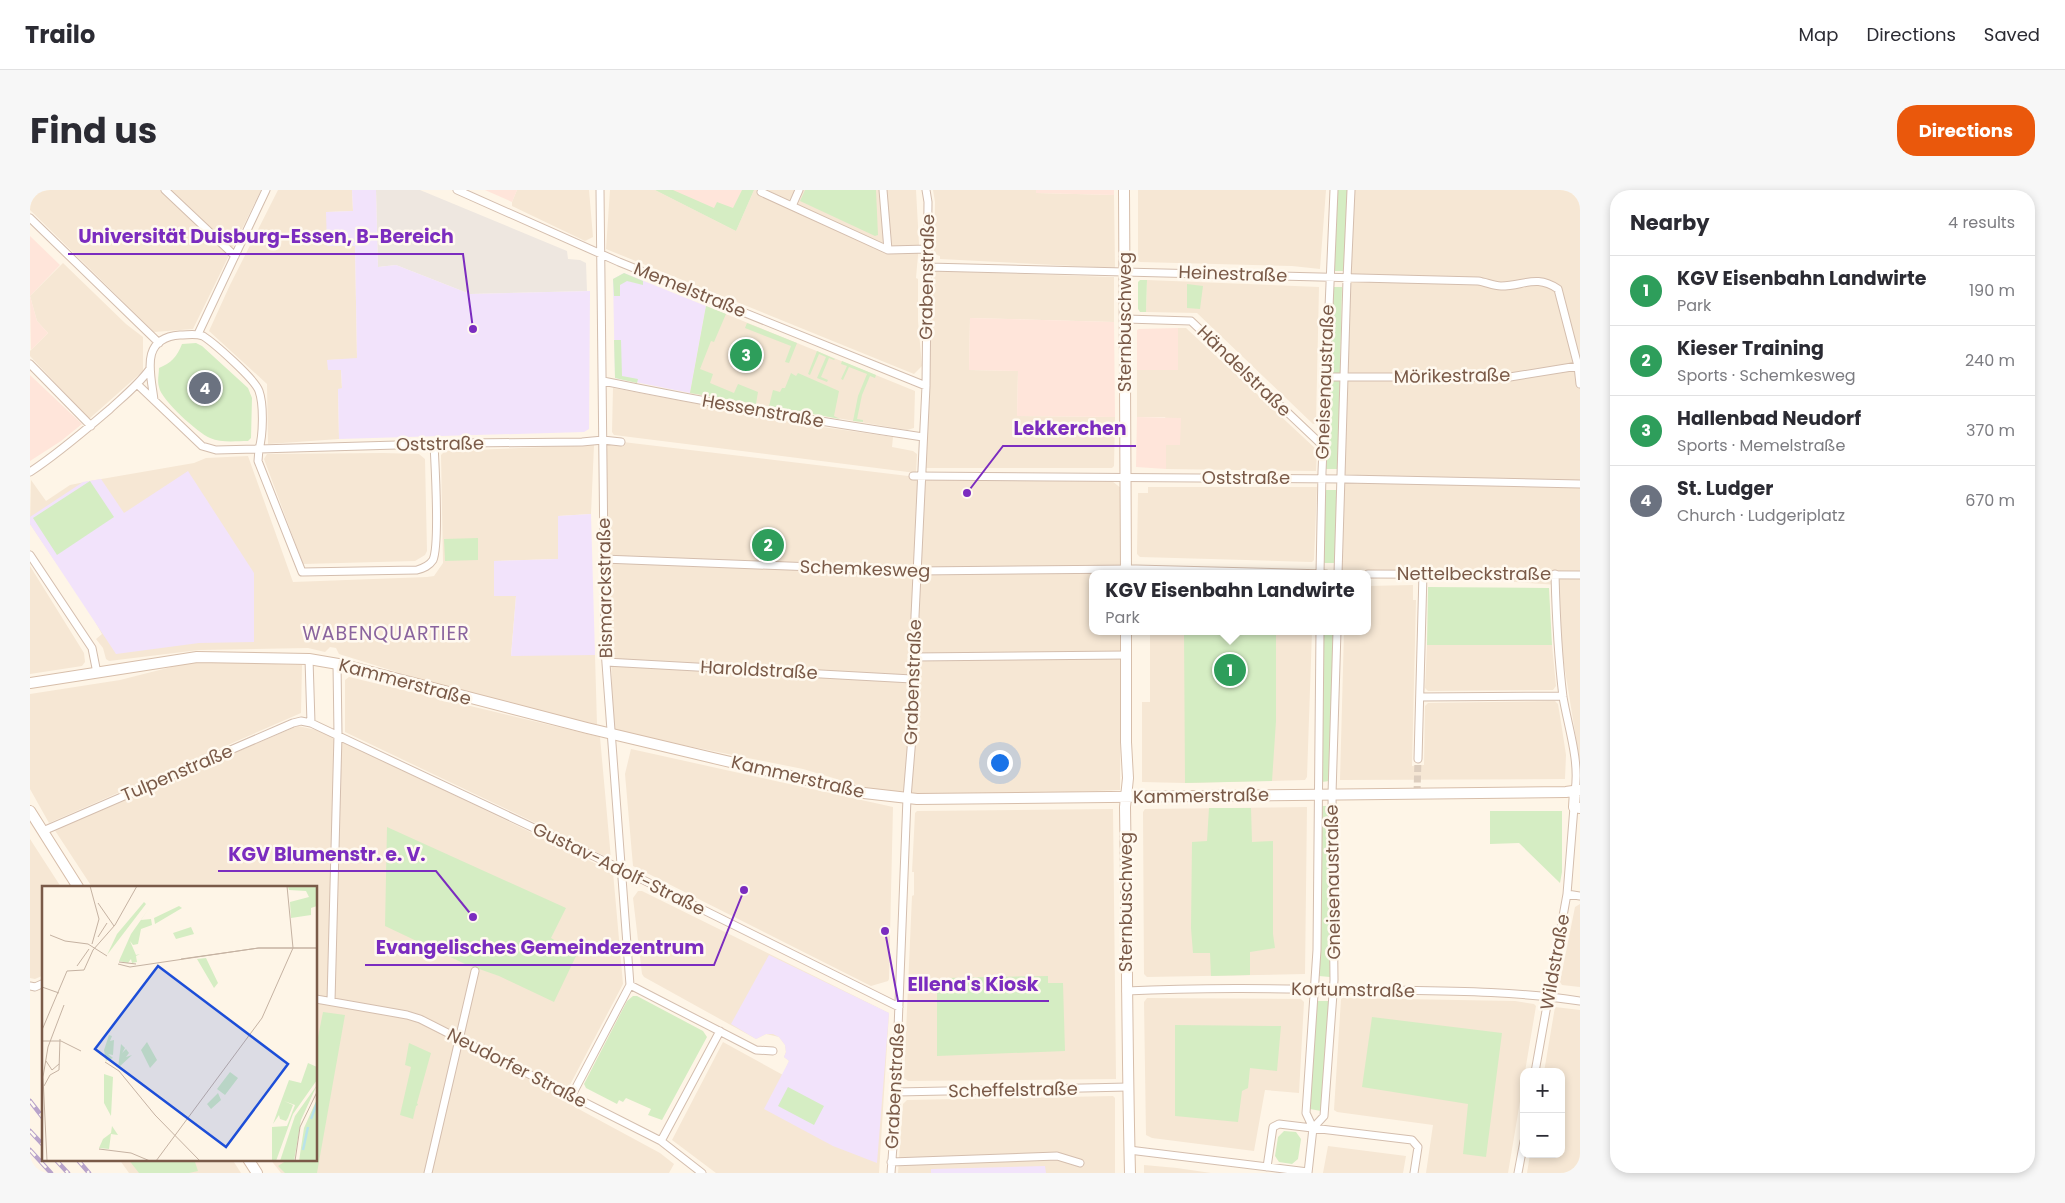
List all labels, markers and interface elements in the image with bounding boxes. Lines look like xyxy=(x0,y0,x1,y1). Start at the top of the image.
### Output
text: Trailo xyxy=(25,18,95,51)
text: Map xyxy=(1799,22,1838,47)
text: Directions xyxy=(1866,22,1956,47)
text: Saved xyxy=(1984,22,2040,47)
button: Directions xyxy=(1897,105,2035,156)
text: Find us xyxy=(30,106,157,155)
text: Nearby xyxy=(1630,208,1710,237)
text: 4 results xyxy=(1948,211,2015,234)
street label: Grabenstraße xyxy=(913,214,940,340)
callout: Universität Duisburg-Essen, B-Bereich xyxy=(68,220,463,254)
text: Universität Duisburg-Essen, B-Bereich xyxy=(78,223,454,250)
street label: Sternbuschweg xyxy=(1112,252,1137,392)
street label: Memelstraße xyxy=(630,256,750,323)
street label: Heinestraße xyxy=(1178,259,1288,288)
text: KGV Eisenbahn Landwirte xyxy=(1677,265,1926,292)
text: 1 xyxy=(1643,279,1649,302)
text: 190 m xyxy=(1969,279,2015,302)
text: Park xyxy=(1677,294,1711,317)
street label: Gneisenaustraße xyxy=(1309,304,1340,460)
street label: Händelstraße xyxy=(1192,319,1297,422)
text: Kieser Training xyxy=(1677,335,1824,362)
pin: 3 xyxy=(730,336,762,374)
text: 2 xyxy=(1641,349,1651,372)
text: 240 m xyxy=(1965,349,2015,372)
street label: Mörikestraße xyxy=(1393,362,1511,389)
text: Sports · Schemkesweg xyxy=(1677,364,1856,387)
pin: 4 xyxy=(189,369,221,407)
street label: Hessenstraße xyxy=(700,387,826,434)
text: Hallenbad Neudorf xyxy=(1677,405,1861,432)
callout: Lekkerchen xyxy=(1003,412,1136,446)
text: Lekkerchen xyxy=(1014,415,1126,442)
text: 3 xyxy=(1641,419,1651,442)
text: 370 m xyxy=(1966,419,2015,442)
street label: Oststraße xyxy=(396,430,484,457)
text: Sports · Memelstraße xyxy=(1677,434,1845,457)
street label: Oststraße xyxy=(1202,465,1290,490)
text: St. Ludger xyxy=(1677,475,1773,502)
text: 4 xyxy=(1641,489,1651,512)
text: 670 m xyxy=(1965,489,2015,512)
text: Church · Ludgeriplatz xyxy=(1677,504,1845,527)
street label: Bismarckstraße xyxy=(591,517,618,659)
pin: 2 xyxy=(752,526,784,564)
street label: Schemkesweg xyxy=(799,554,931,583)
street label: Nettelbeckstraße xyxy=(1397,561,1551,586)
popup xyxy=(1089,570,1371,635)
text: KGV Eisenbahn Landwirte xyxy=(1105,577,1355,604)
text: Park xyxy=(1105,606,1140,629)
street label: Grabenstraße xyxy=(898,619,927,745)
district label: WABENQUARTIER xyxy=(302,620,470,647)
pin: 1 xyxy=(1214,651,1246,689)
street label: Kammerstraße xyxy=(336,652,474,711)
street label: Haroldstraße xyxy=(700,654,818,685)
street label: Tulpenstraße xyxy=(117,738,236,807)
street label: Kammerstraße xyxy=(729,749,867,804)
your location xyxy=(987,750,1013,776)
street label: Kammerstraße xyxy=(1133,782,1269,809)
street label: Gneisenaustraße xyxy=(1319,804,1346,960)
street label: Gustav-Adolf-Straße xyxy=(529,816,710,921)
street label: Sternbuschweg xyxy=(1113,832,1138,972)
callout: KGV Blumenstr. e. V. xyxy=(218,837,436,871)
text: KGV Blumenstr. e. V. xyxy=(228,841,426,868)
inset map xyxy=(42,886,318,1160)
street label: Wildstraße xyxy=(1534,912,1575,1012)
callout: Evangelisches Gemeindezentrum xyxy=(365,931,714,965)
text: Evangelisches Gemeindezentrum xyxy=(376,934,704,961)
callout: Ellena's Kiosk xyxy=(898,967,1049,1001)
text: Ellena's Kiosk xyxy=(907,971,1039,998)
street label: Kortumstraße xyxy=(1291,976,1415,1003)
street label: Neudorfer Straße xyxy=(443,1022,591,1114)
street label: Grabenstraße xyxy=(879,1022,910,1150)
map controls xyxy=(1520,1068,1565,1158)
button: + xyxy=(1520,1068,1565,1113)
street label: Scheffelstraße xyxy=(948,1076,1078,1103)
button: − xyxy=(1520,1113,1565,1158)

